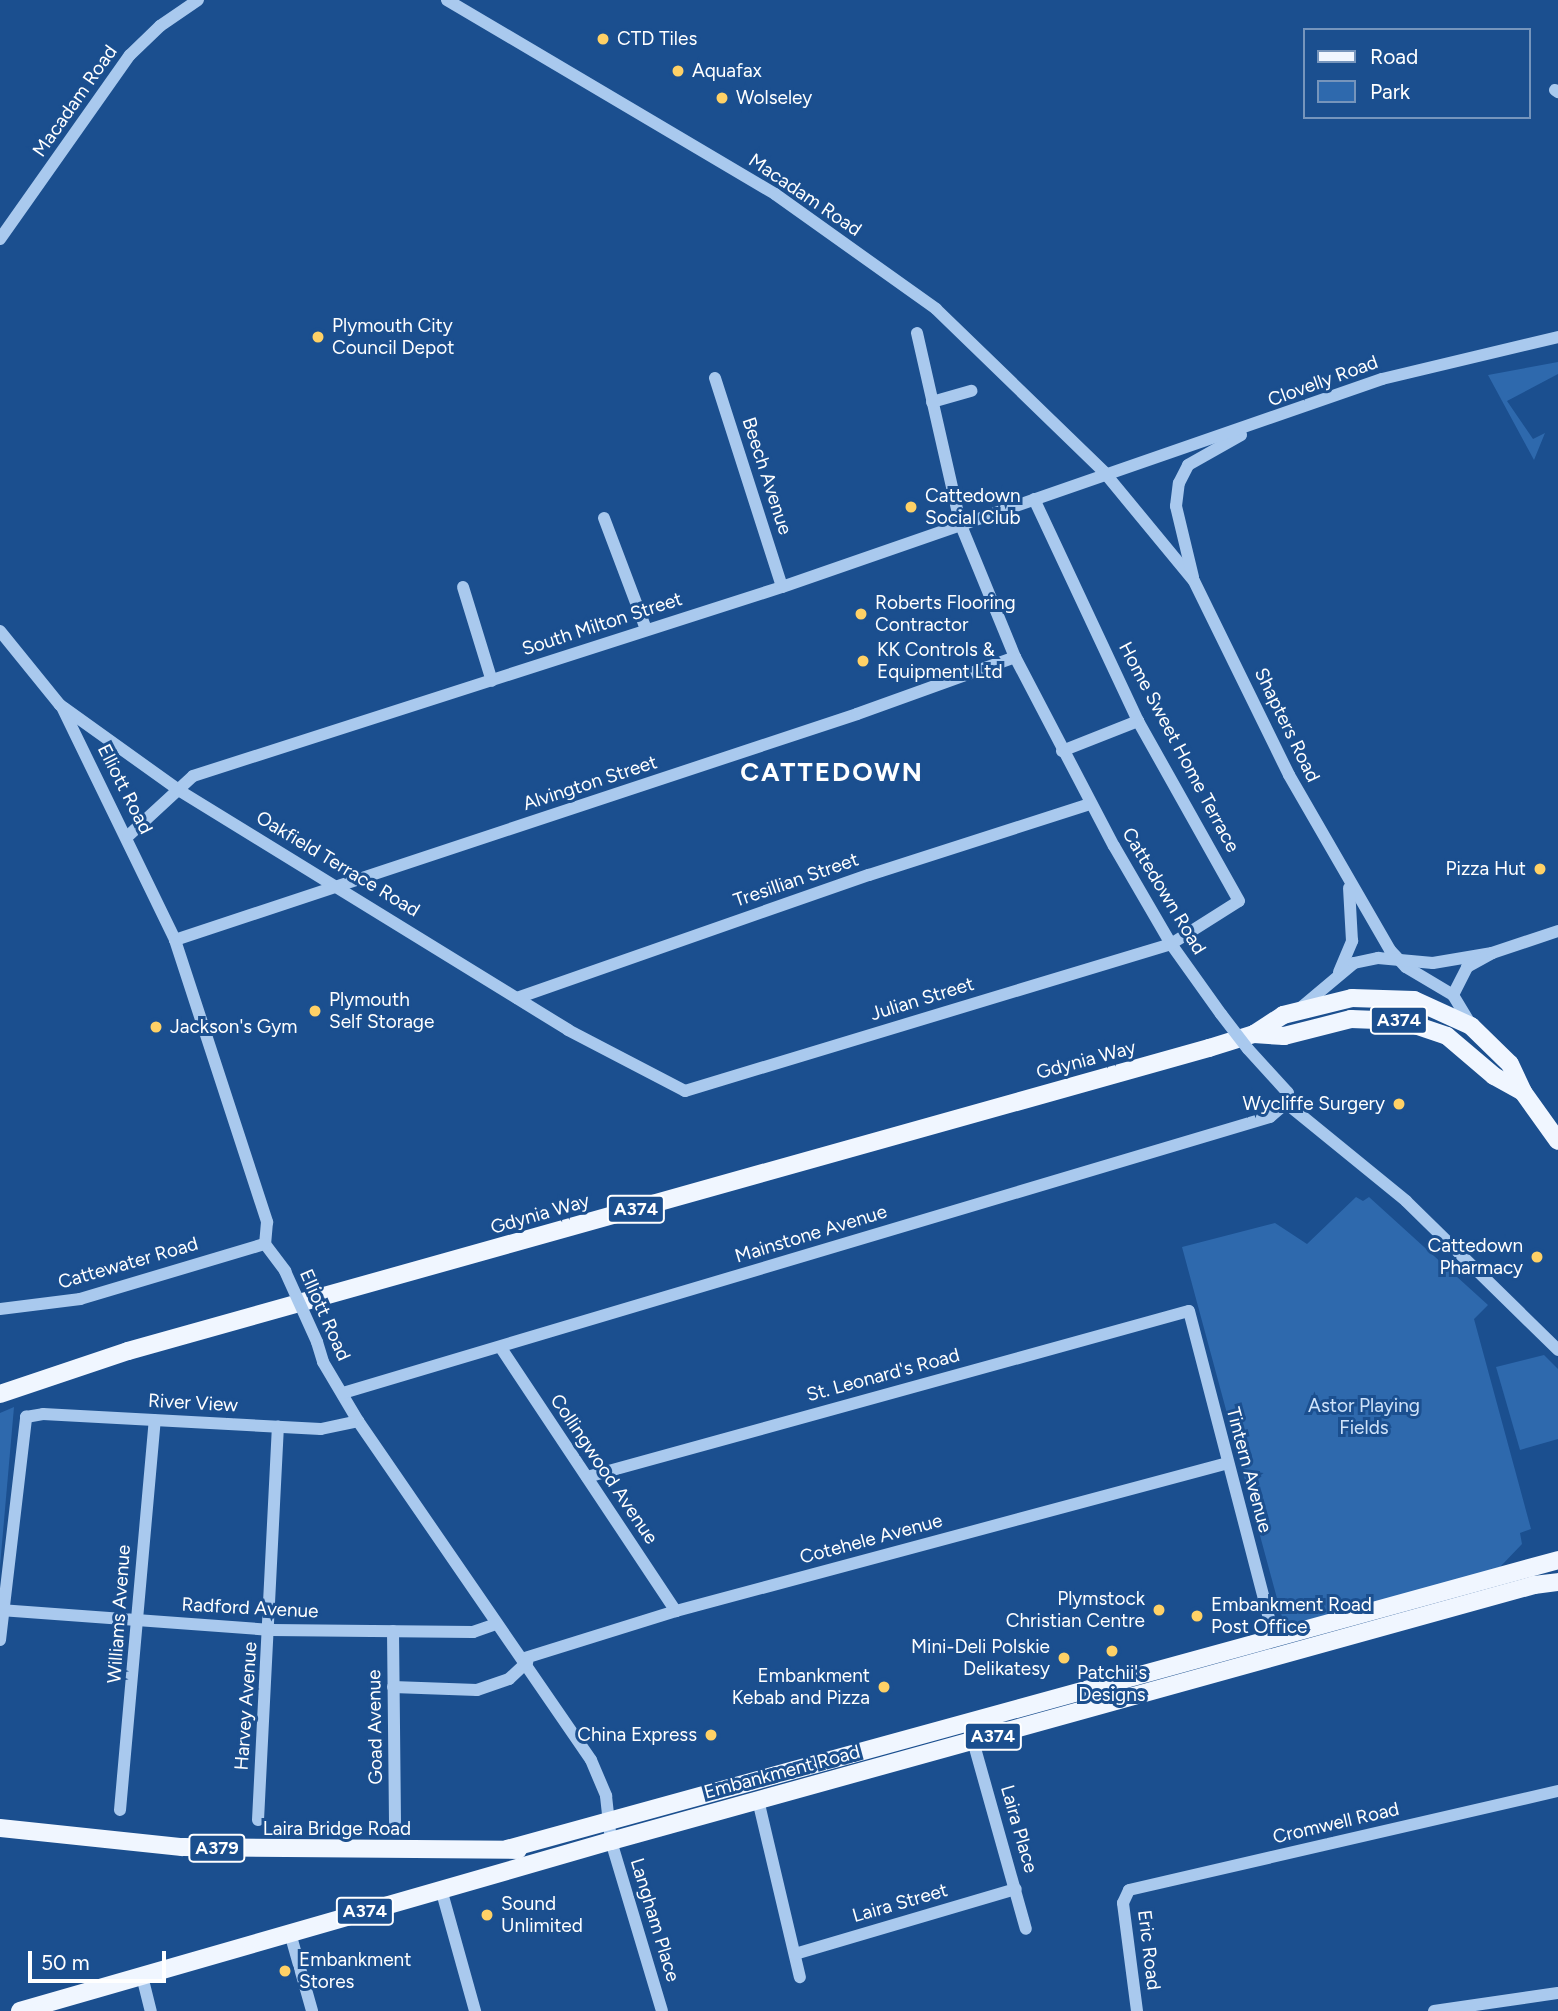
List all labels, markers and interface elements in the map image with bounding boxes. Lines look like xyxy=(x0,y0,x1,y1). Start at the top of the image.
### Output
place label: CTD Tiles xyxy=(617,28,697,50)
legend xyxy=(1302,28,1530,119)
marker: CTD Tiles xyxy=(595,31,611,47)
street label: Macadam Road xyxy=(28,41,122,161)
text: Road xyxy=(1370,44,1418,69)
place label: Aquafax xyxy=(692,60,762,82)
marker: Aquafax xyxy=(670,63,686,79)
text: Park xyxy=(1370,79,1410,104)
place label: Wolseley xyxy=(736,87,812,109)
marker: Wolseley xyxy=(714,90,730,106)
street label: Macadam Road xyxy=(744,149,866,241)
place label: Plymouth City Council Depot xyxy=(332,315,454,359)
marker: Plymouth City Council Depot xyxy=(310,329,326,345)
street label: Clovelly Road xyxy=(1265,351,1381,411)
street label: Beech Avenue xyxy=(737,414,797,538)
place label: Cattedown Social Club xyxy=(925,485,1021,529)
marker: Cattedown Social Club xyxy=(903,499,919,515)
street label: South Milton Street xyxy=(519,587,685,661)
place label: Roberts Flooring Contractor xyxy=(875,592,1016,636)
marker: Roberts Flooring Contractor xyxy=(853,606,869,622)
street label: Home Sweet Home Terrace xyxy=(1114,638,1244,856)
place label: KK Controls & Equipment Ltd xyxy=(877,639,1003,683)
marker: KK Controls & Equipment Ltd xyxy=(855,653,871,669)
street label: Shapters Road xyxy=(1249,664,1325,786)
street label: Elliott Road xyxy=(93,740,157,838)
street label: Alvington Street xyxy=(520,751,660,815)
district label: CATTEDOWN xyxy=(741,757,923,789)
street label: Oakfield Terrace Road xyxy=(252,806,424,922)
street label: Cattedown Road xyxy=(1117,823,1211,959)
street label: Tresillian Street xyxy=(731,848,861,912)
place label: Pizza Hut xyxy=(1445,858,1526,880)
marker: Pizza Hut xyxy=(1532,861,1548,877)
street label: Julian Street xyxy=(867,972,977,1026)
place label: Plymouth Self Storage xyxy=(329,989,434,1033)
marker: Plymouth Self Storage xyxy=(307,1003,323,1019)
road number: A374 xyxy=(1369,1006,1429,1035)
place label: Jackson's Gym xyxy=(170,1016,297,1038)
marker: Jackson's Gym xyxy=(148,1019,164,1035)
street label: Gdynia Way xyxy=(1034,1036,1138,1084)
place label: Wycliffe Surgery xyxy=(1242,1093,1385,1115)
marker: Wycliffe Surgery xyxy=(1391,1096,1407,1112)
street label: Gdynia Way xyxy=(488,1189,592,1239)
road number: A374 xyxy=(606,1194,666,1224)
street label: Mainstone Avenue xyxy=(732,1200,890,1268)
street label: Cattewater Road xyxy=(55,1232,201,1294)
place label: Cattedown Pharmacy xyxy=(1428,1235,1523,1279)
marker: Cattedown Pharmacy xyxy=(1529,1249,1545,1265)
street label: Elliott Road xyxy=(295,1266,355,1364)
street label: St. Leonard's Road xyxy=(804,1344,962,1406)
street label: River View xyxy=(147,1389,239,1417)
street label: Collingwood Avenue xyxy=(545,1390,663,1548)
park label: Astor Playing Fields xyxy=(1308,1395,1420,1439)
street label: Tintern Avenue xyxy=(1221,1405,1277,1535)
street label: Cotehele Avenue xyxy=(797,1509,945,1569)
street label: Williams Avenue xyxy=(103,1544,135,1684)
place label: Plymstock Christian Centre xyxy=(1006,1588,1145,1632)
street label: Radford Avenue xyxy=(181,1593,319,1623)
place label: Embankment Road Post Office xyxy=(1211,1594,1372,1638)
marker: Plymstock Christian Centre xyxy=(1151,1602,1167,1618)
marker: Embankment Road Post Office xyxy=(1189,1608,1205,1624)
place label: Mini-Deli Polskie Delikatesy xyxy=(911,1636,1050,1680)
street label: Harvey Avenue xyxy=(230,1641,262,1771)
marker: Patchii's Designs xyxy=(1104,1643,1120,1659)
marker: Mini-Deli Polskie Delikatesy xyxy=(1056,1650,1072,1666)
place label: Patchii's Designs xyxy=(1077,1662,1147,1706)
place label: Embankment Kebab and Pizza xyxy=(732,1665,870,1709)
street label: Goad Avenue xyxy=(363,1669,387,1785)
marker: Embankment Kebab and Pizza xyxy=(876,1679,892,1695)
road number: A374 xyxy=(963,1722,1023,1750)
place label: China Express xyxy=(577,1724,697,1746)
marker: China Express xyxy=(703,1727,719,1743)
street label: Embankment Road xyxy=(701,1740,863,1804)
street label: Laira Place xyxy=(996,1782,1042,1876)
street label: Cromwell Road xyxy=(1271,1797,1401,1849)
street label: Laira Bridge Road xyxy=(263,1818,411,1840)
road number: A379 xyxy=(187,1834,247,1862)
street label: Langham Place xyxy=(625,1855,685,1985)
street label: Laira Street xyxy=(850,1879,950,1927)
place label: Sound Unlimited xyxy=(501,1893,583,1937)
road number: A374 xyxy=(335,1896,395,1926)
marker: Sound Unlimited xyxy=(479,1907,495,1923)
street label: Eric Road xyxy=(1133,1909,1165,1991)
scale bar xyxy=(32,1938,170,1982)
place label: Embankment Stores xyxy=(299,1949,411,1993)
text: 50 m xyxy=(41,1950,90,1975)
marker: Embankment Stores xyxy=(277,1963,293,1979)

